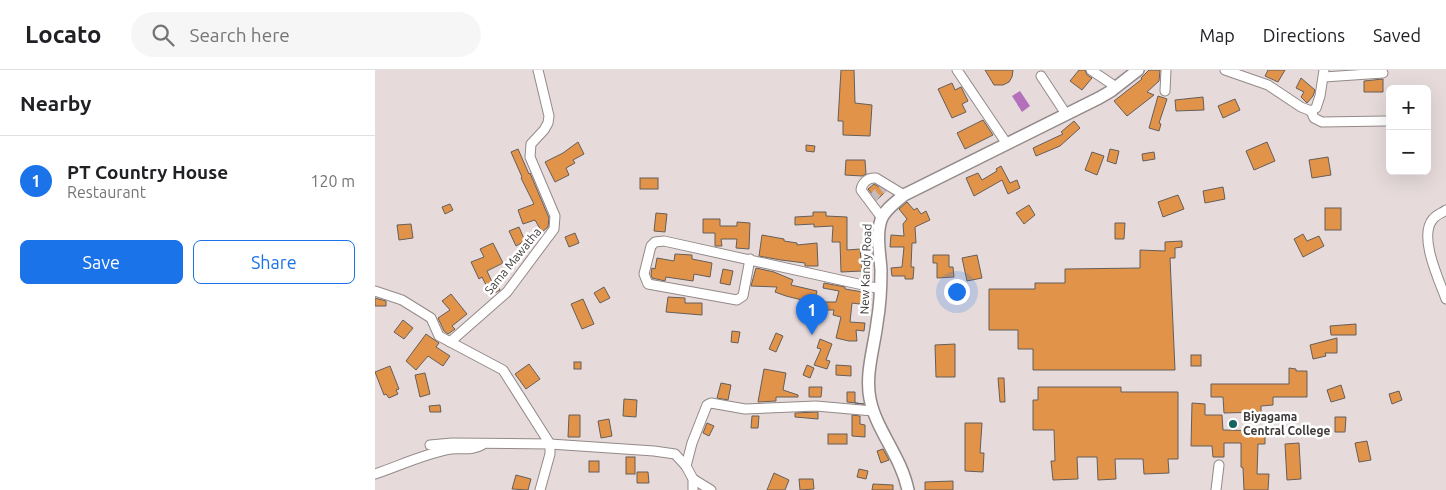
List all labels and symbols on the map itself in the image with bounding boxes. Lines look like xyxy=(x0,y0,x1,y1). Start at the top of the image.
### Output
street label: New Kandy Road xyxy=(857,223,874,315)
street label: Sama Mawatha xyxy=(482,225,543,296)
your location xyxy=(944,279,970,305)
pin: 1 xyxy=(796,294,828,335)
place label: Biyagama Central College xyxy=(1243,410,1331,437)
marker: Biyagama Central College xyxy=(1227,418,1239,430)

